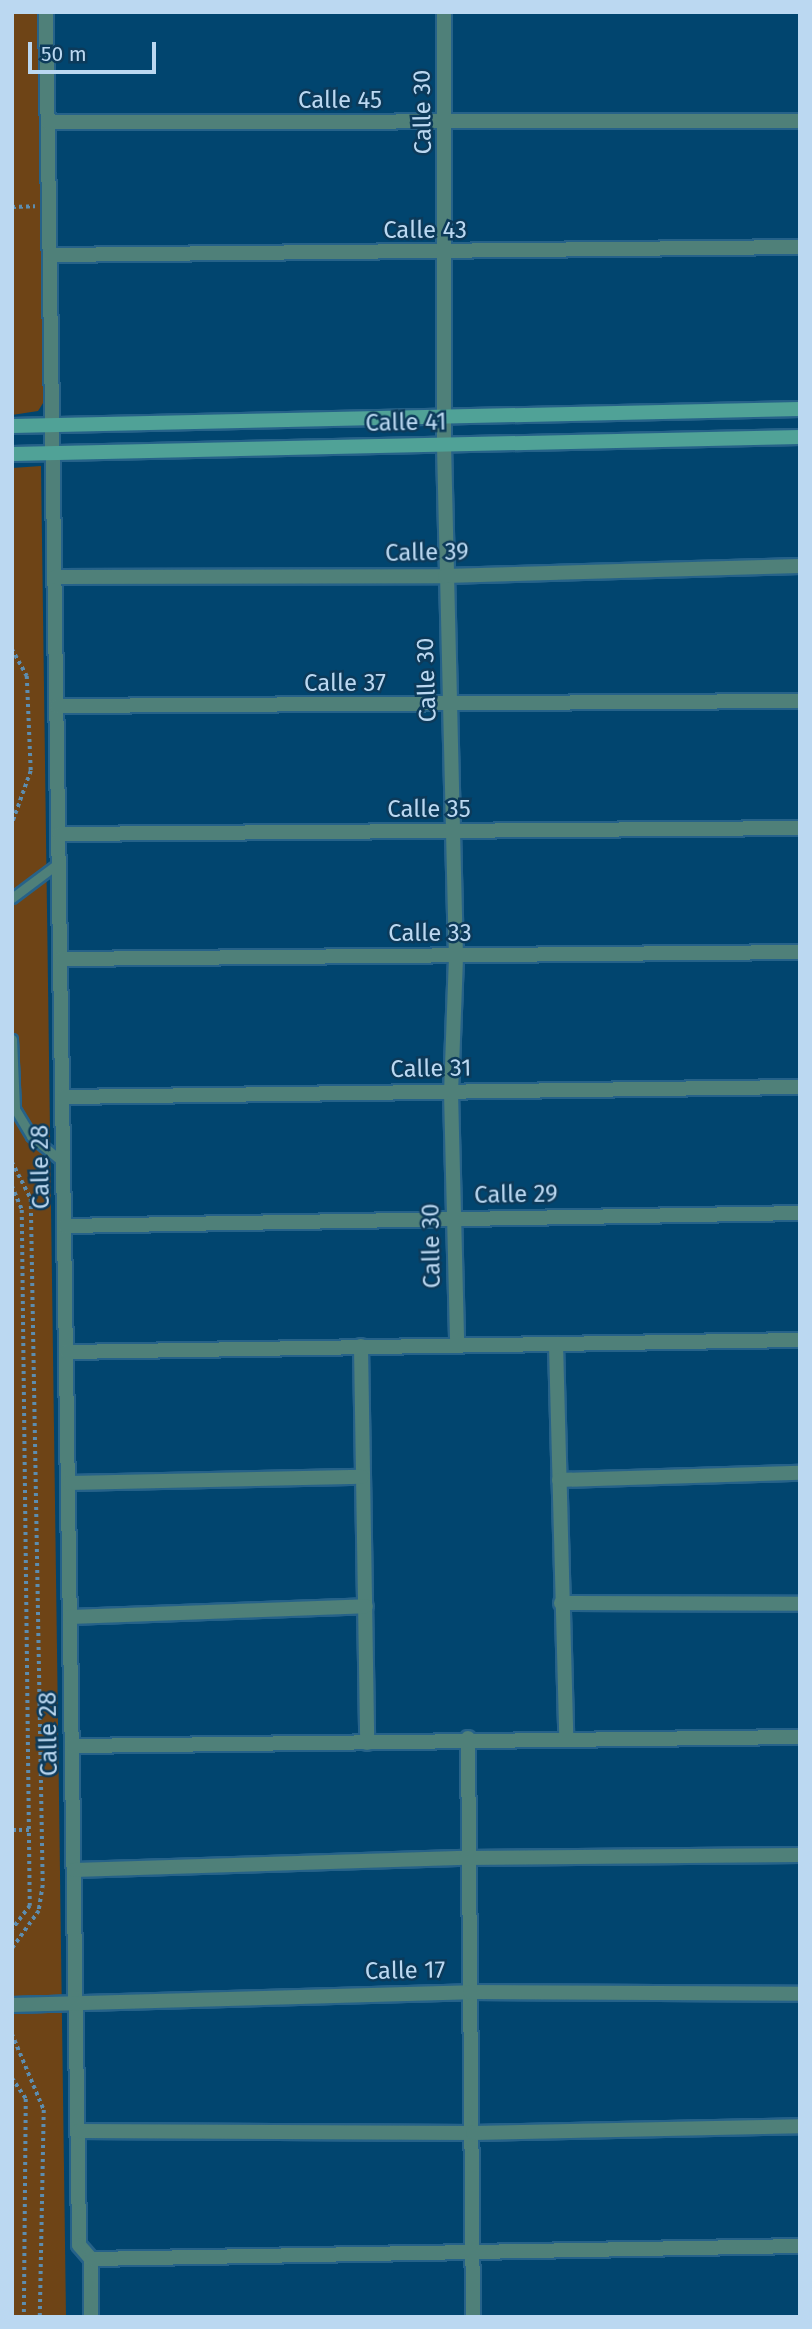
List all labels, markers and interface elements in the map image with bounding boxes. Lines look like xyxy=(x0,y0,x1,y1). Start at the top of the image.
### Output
scale bar xyxy=(32,28,159,72)
text: 50 m xyxy=(41,41,87,67)
street label: Calle 30 xyxy=(408,69,438,155)
street label: Calle 45 xyxy=(298,87,382,115)
street label: Calle 43 xyxy=(383,217,467,245)
street label: Calle 41 xyxy=(365,408,447,438)
street label: Calle 39 xyxy=(385,538,469,568)
street label: Calle 30 xyxy=(411,637,443,723)
street label: Calle 37 xyxy=(304,670,386,698)
street label: Calle 35 xyxy=(387,796,471,824)
street label: Calle 33 xyxy=(388,920,472,948)
street label: Calle 31 xyxy=(390,1054,472,1084)
street label: Calle 28 xyxy=(26,1125,56,1209)
street label: Calle 29 xyxy=(474,1180,558,1210)
street label: Calle 30 xyxy=(417,1203,447,1289)
street label: Calle 28 xyxy=(34,1692,64,1776)
street label: Calle 17 xyxy=(365,1956,445,1986)

